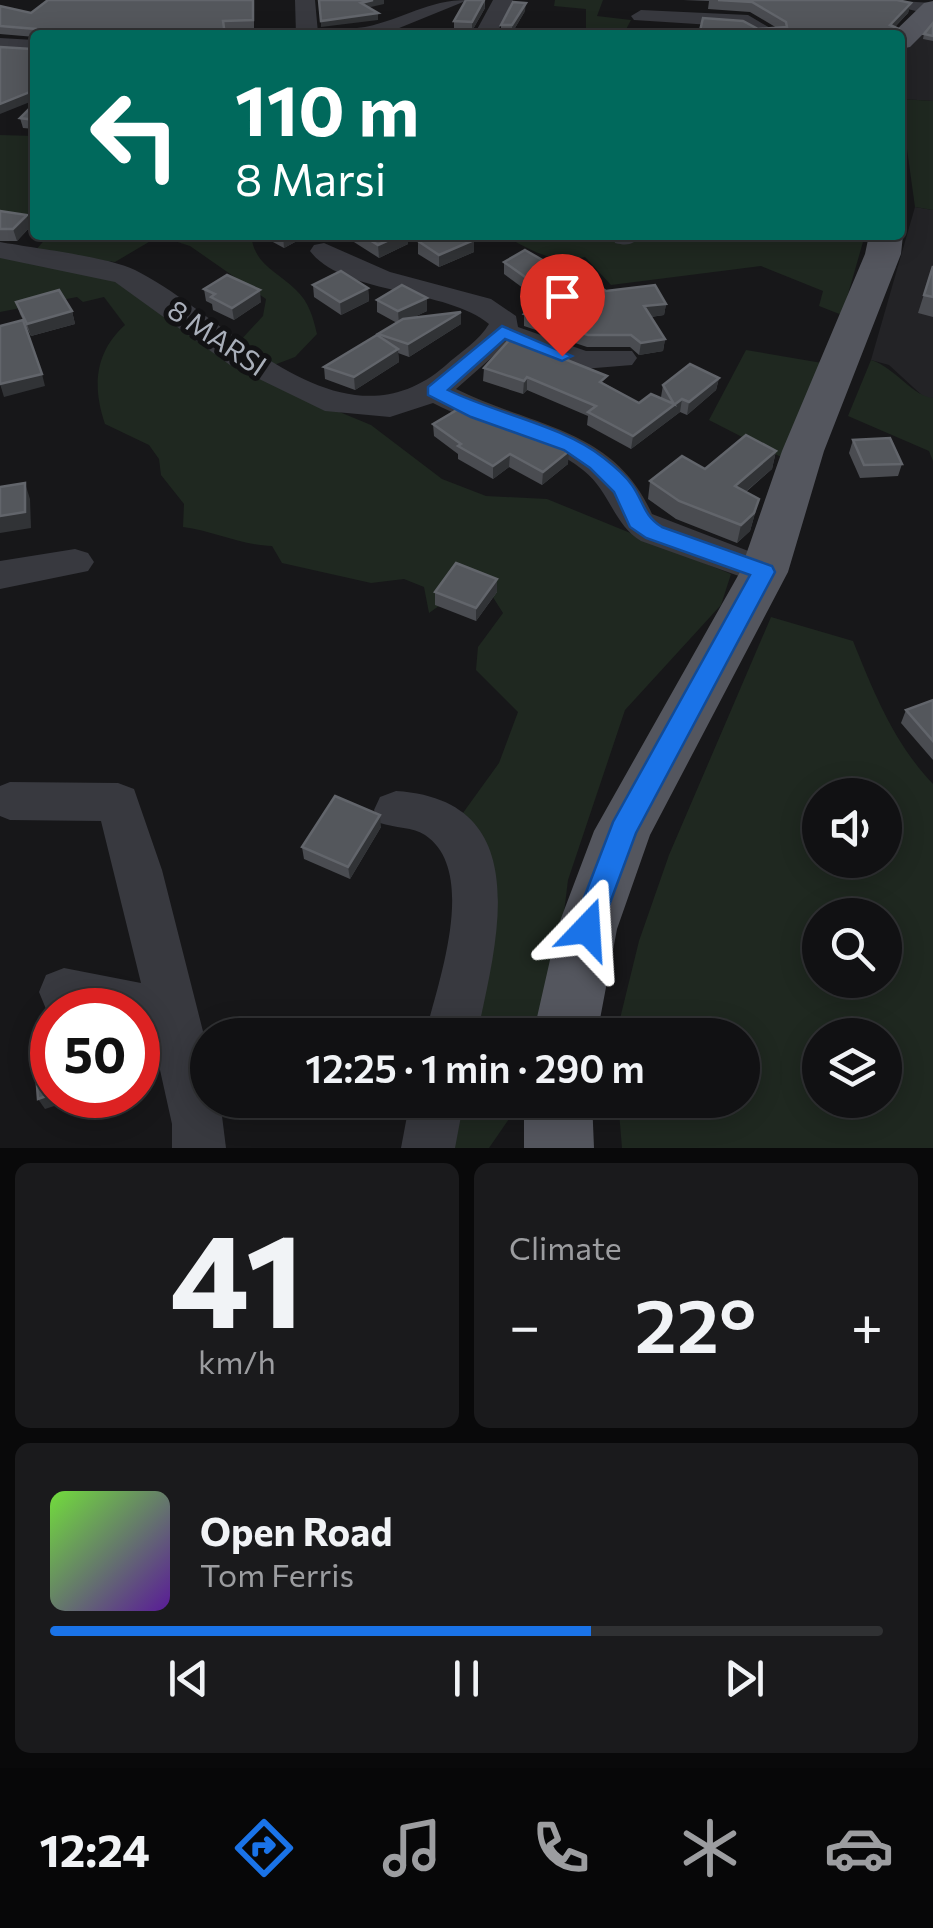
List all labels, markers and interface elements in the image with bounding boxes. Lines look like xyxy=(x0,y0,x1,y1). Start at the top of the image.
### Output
text: 110 m xyxy=(235,65,419,150)
icon: left xyxy=(70,70,200,200)
text: 8 Marsi xyxy=(235,150,386,205)
pin xyxy=(520,254,605,357)
icon: arrive xyxy=(535,269,590,324)
street label: 8 MARSI xyxy=(162,292,273,382)
map controls xyxy=(802,778,902,1118)
button: sound xyxy=(802,778,902,878)
position arrow xyxy=(535,877,639,981)
button: search xyxy=(802,898,902,998)
speed limit sign: 50 xyxy=(30,988,160,1118)
button: layers xyxy=(802,1018,902,1118)
text: 12:25 · 1 min · 290 m xyxy=(305,1044,645,1091)
text: 41 xyxy=(170,1196,304,1355)
text: Climate xyxy=(509,1227,622,1267)
text: 22° xyxy=(634,1277,756,1368)
text: − xyxy=(509,1290,540,1357)
text: + xyxy=(851,1290,883,1357)
text: km/h xyxy=(198,1341,276,1381)
text: Open Road xyxy=(200,1507,393,1554)
text: Tom Ferris xyxy=(200,1554,354,1594)
icon: previous xyxy=(161,1651,216,1706)
icon: pause xyxy=(439,1651,494,1706)
icon: next xyxy=(717,1651,772,1706)
icon: directions xyxy=(229,1813,299,1883)
icon: music xyxy=(377,1813,447,1883)
icon: phone xyxy=(526,1813,596,1883)
icon: climate xyxy=(675,1813,745,1883)
icon: car xyxy=(824,1813,894,1883)
text: 12:24 xyxy=(39,1821,150,1876)

